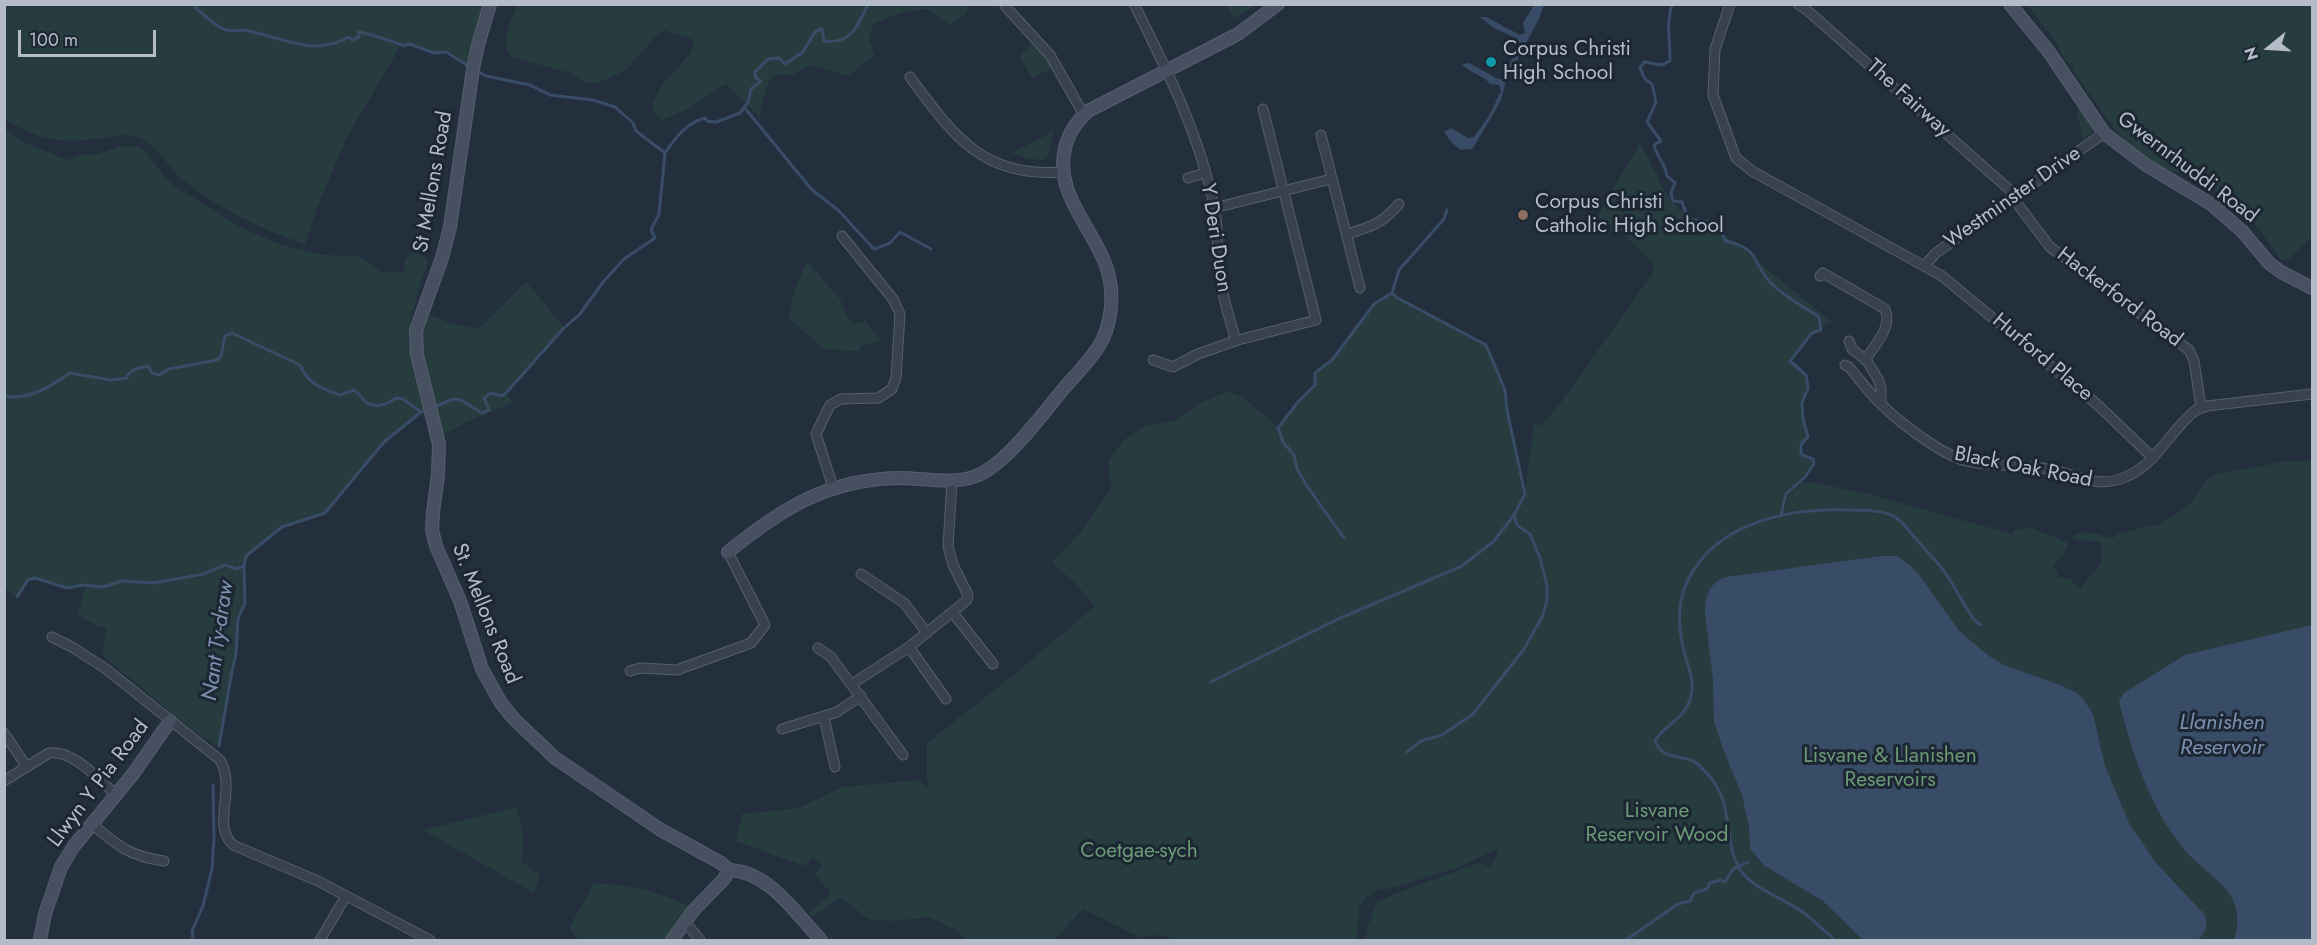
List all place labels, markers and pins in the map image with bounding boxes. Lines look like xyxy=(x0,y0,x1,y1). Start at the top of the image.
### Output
place label: Corpus Christi High School xyxy=(1503,37,1631,87)
marker: Corpus Christi High School xyxy=(1484,55,1498,69)
place label: Corpus Christi Catholic High School xyxy=(1535,190,1724,240)
marker: Corpus Christi Catholic High School xyxy=(1516,208,1530,222)

